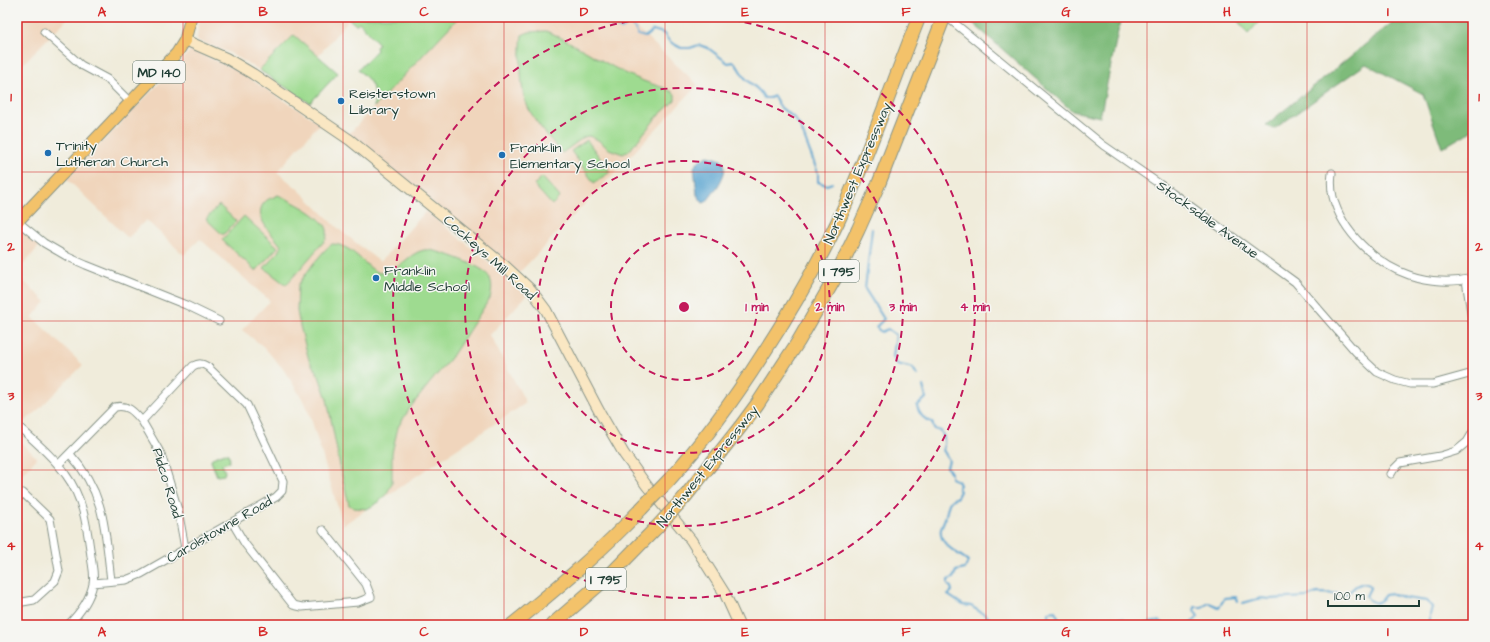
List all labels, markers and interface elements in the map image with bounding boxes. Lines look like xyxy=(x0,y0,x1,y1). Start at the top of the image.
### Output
text: A xyxy=(98,3,107,21)
text: B xyxy=(258,3,268,21)
text: C xyxy=(419,3,429,21)
text: D xyxy=(580,3,589,21)
text: E xyxy=(741,3,749,21)
text: F xyxy=(901,3,911,21)
text: G xyxy=(1061,3,1071,21)
text: H xyxy=(1223,3,1231,21)
text: I xyxy=(1387,3,1389,21)
road number: MD 140 xyxy=(133,61,185,83)
place label: Reisterstown Library xyxy=(349,84,436,120)
text: 1 xyxy=(10,88,12,106)
text: 1 xyxy=(1478,88,1480,106)
marker: Reisterstown Library xyxy=(336,96,346,106)
street label: Northwest Expressway xyxy=(819,99,897,247)
place label: Trinity Lutheran Church xyxy=(56,136,168,172)
place label: Franklin Elementary School xyxy=(510,138,630,174)
marker: Trinity Lutheran Church xyxy=(43,148,53,158)
marker: Franklin Elementary School xyxy=(497,150,507,160)
street label: Stocksdale Avenue xyxy=(1152,176,1263,264)
street label: Cockeys Mill Road xyxy=(438,210,540,305)
text: 2 xyxy=(6,238,15,256)
text: 2 xyxy=(1474,238,1483,256)
road number: I 795 xyxy=(819,260,859,282)
place label: Franklin Middle School xyxy=(384,261,470,297)
marker: Franklin Middle School xyxy=(371,273,381,283)
text: 1 min xyxy=(745,299,769,316)
text: 2 min xyxy=(815,299,844,316)
text: 3 min xyxy=(888,299,917,316)
text: 4 min xyxy=(960,299,990,316)
centre of rings xyxy=(677,300,691,314)
text: 3 xyxy=(7,387,15,405)
text: 3 xyxy=(1475,387,1483,405)
street label: Northwest Expressway xyxy=(652,401,764,532)
street label: Pidco Road xyxy=(147,446,187,521)
street label: Carolstowne Road xyxy=(163,491,276,568)
text: 4 xyxy=(7,537,16,555)
text: 4 xyxy=(1475,537,1484,555)
road number: I 795 xyxy=(586,568,626,590)
scale bar xyxy=(1328,582,1419,608)
text: 100 m xyxy=(1334,588,1365,605)
text: A xyxy=(98,623,107,641)
text: B xyxy=(258,623,268,641)
text: C xyxy=(419,623,429,641)
text: D xyxy=(580,623,589,641)
text: E xyxy=(741,623,749,641)
text: F xyxy=(901,623,911,641)
text: G xyxy=(1061,623,1071,641)
text: H xyxy=(1223,623,1231,641)
text: I xyxy=(1387,623,1389,641)

